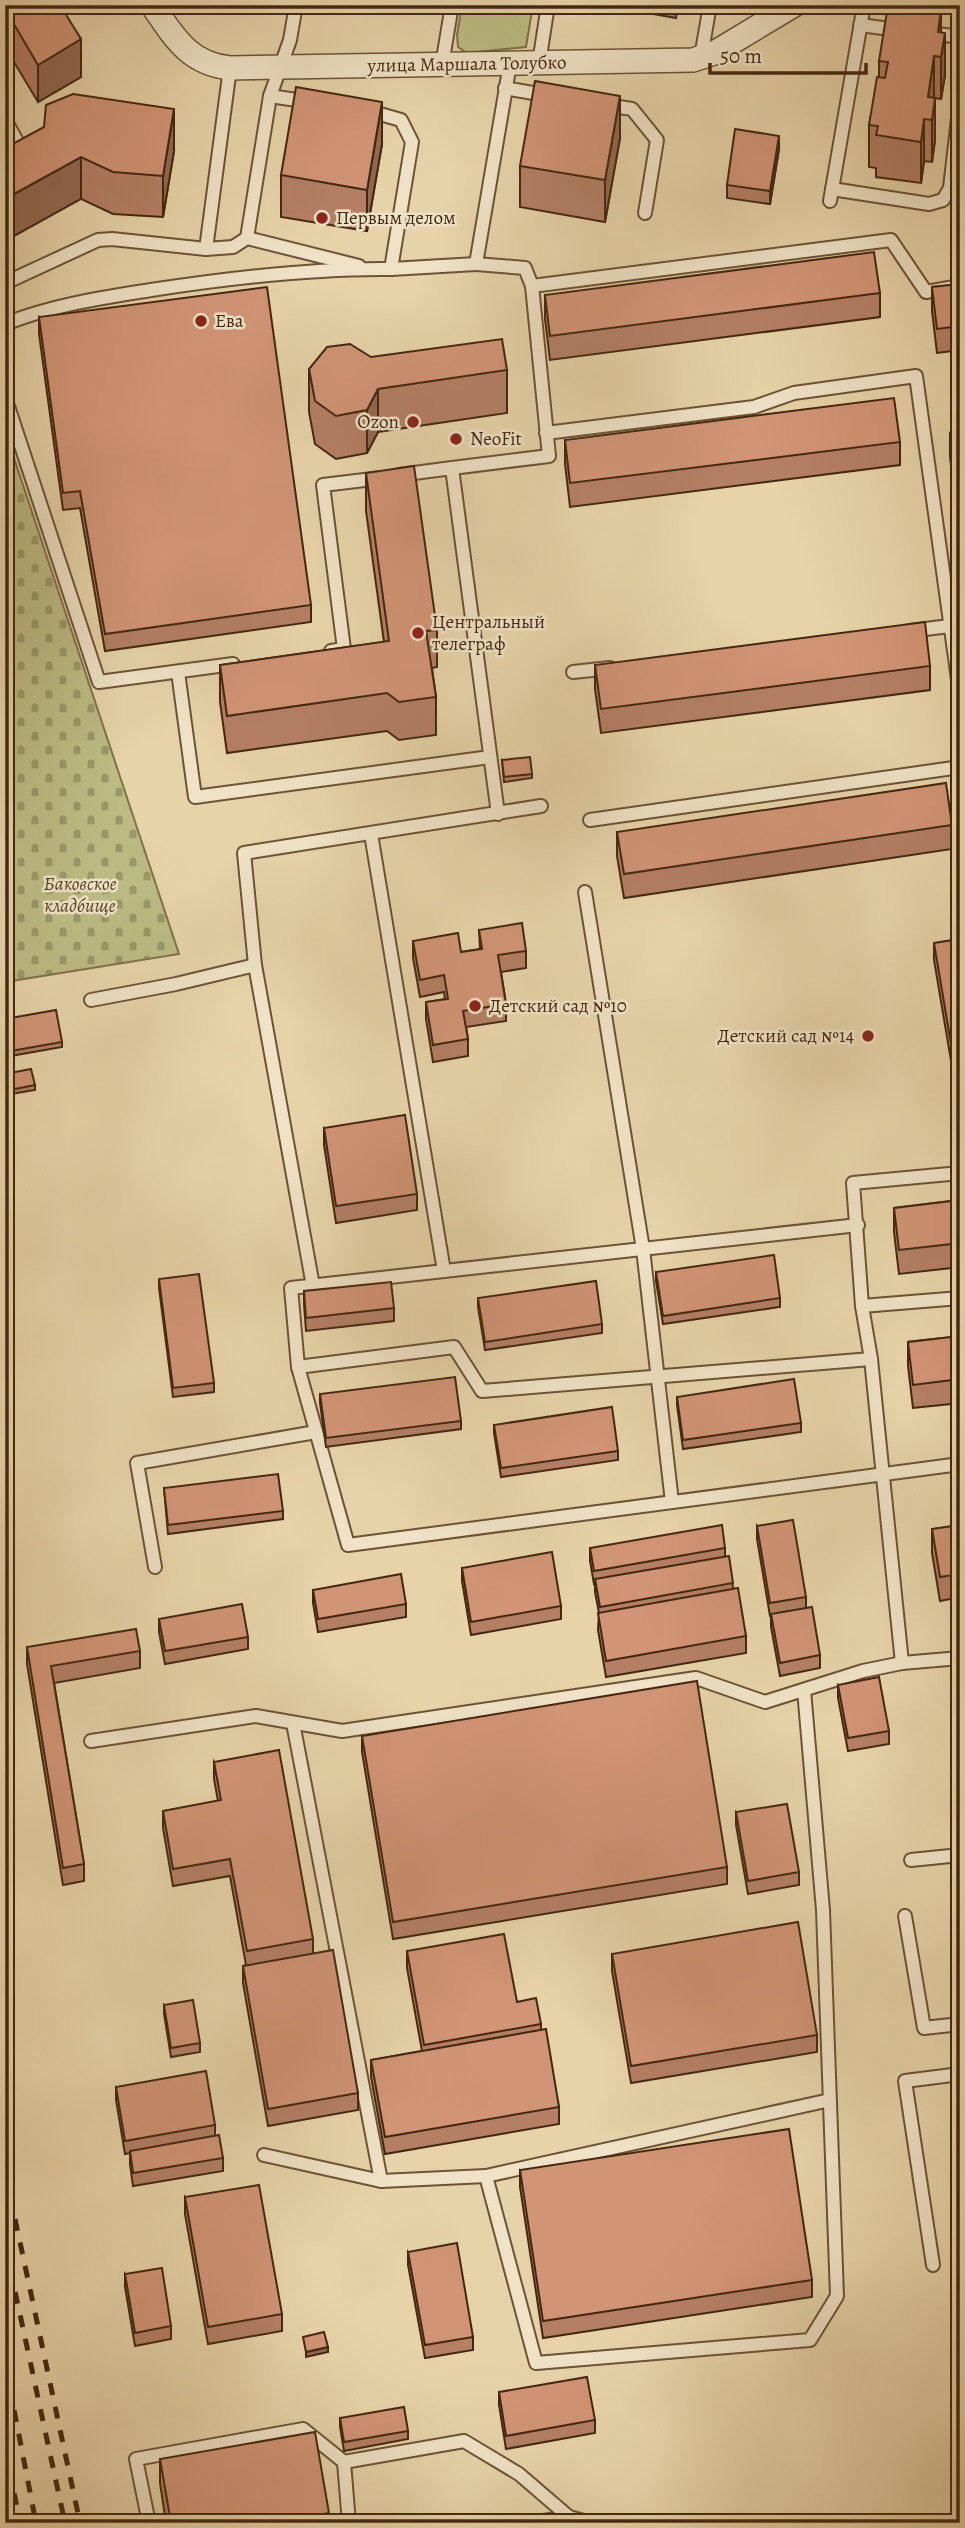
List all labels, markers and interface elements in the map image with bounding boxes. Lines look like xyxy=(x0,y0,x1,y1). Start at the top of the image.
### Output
scale bar xyxy=(710,32,865,76)
text: 50 m xyxy=(720,42,762,70)
street label: улица Маршала Толубко xyxy=(366,49,567,79)
place label: Первым делом xyxy=(336,205,456,231)
marker: Первым делом xyxy=(314,210,330,226)
place label: Ева xyxy=(215,308,244,334)
marker: Ева xyxy=(193,313,209,329)
place label: Ozon xyxy=(357,409,399,435)
marker: Ozon xyxy=(405,414,421,430)
place label: NeoFit xyxy=(470,426,522,452)
marker: NeoFit xyxy=(448,431,464,447)
place label: Центральный телеграф xyxy=(432,609,545,657)
marker: Центральный телеграф xyxy=(410,625,426,641)
park label: Баковское кладбище xyxy=(43,871,117,919)
place label: Детский сад №10 xyxy=(489,993,627,1019)
marker: Детский сад №10 xyxy=(467,998,483,1014)
place label: Детский сад №14 xyxy=(718,1023,854,1049)
marker: Детский сад №14 xyxy=(860,1028,876,1044)

